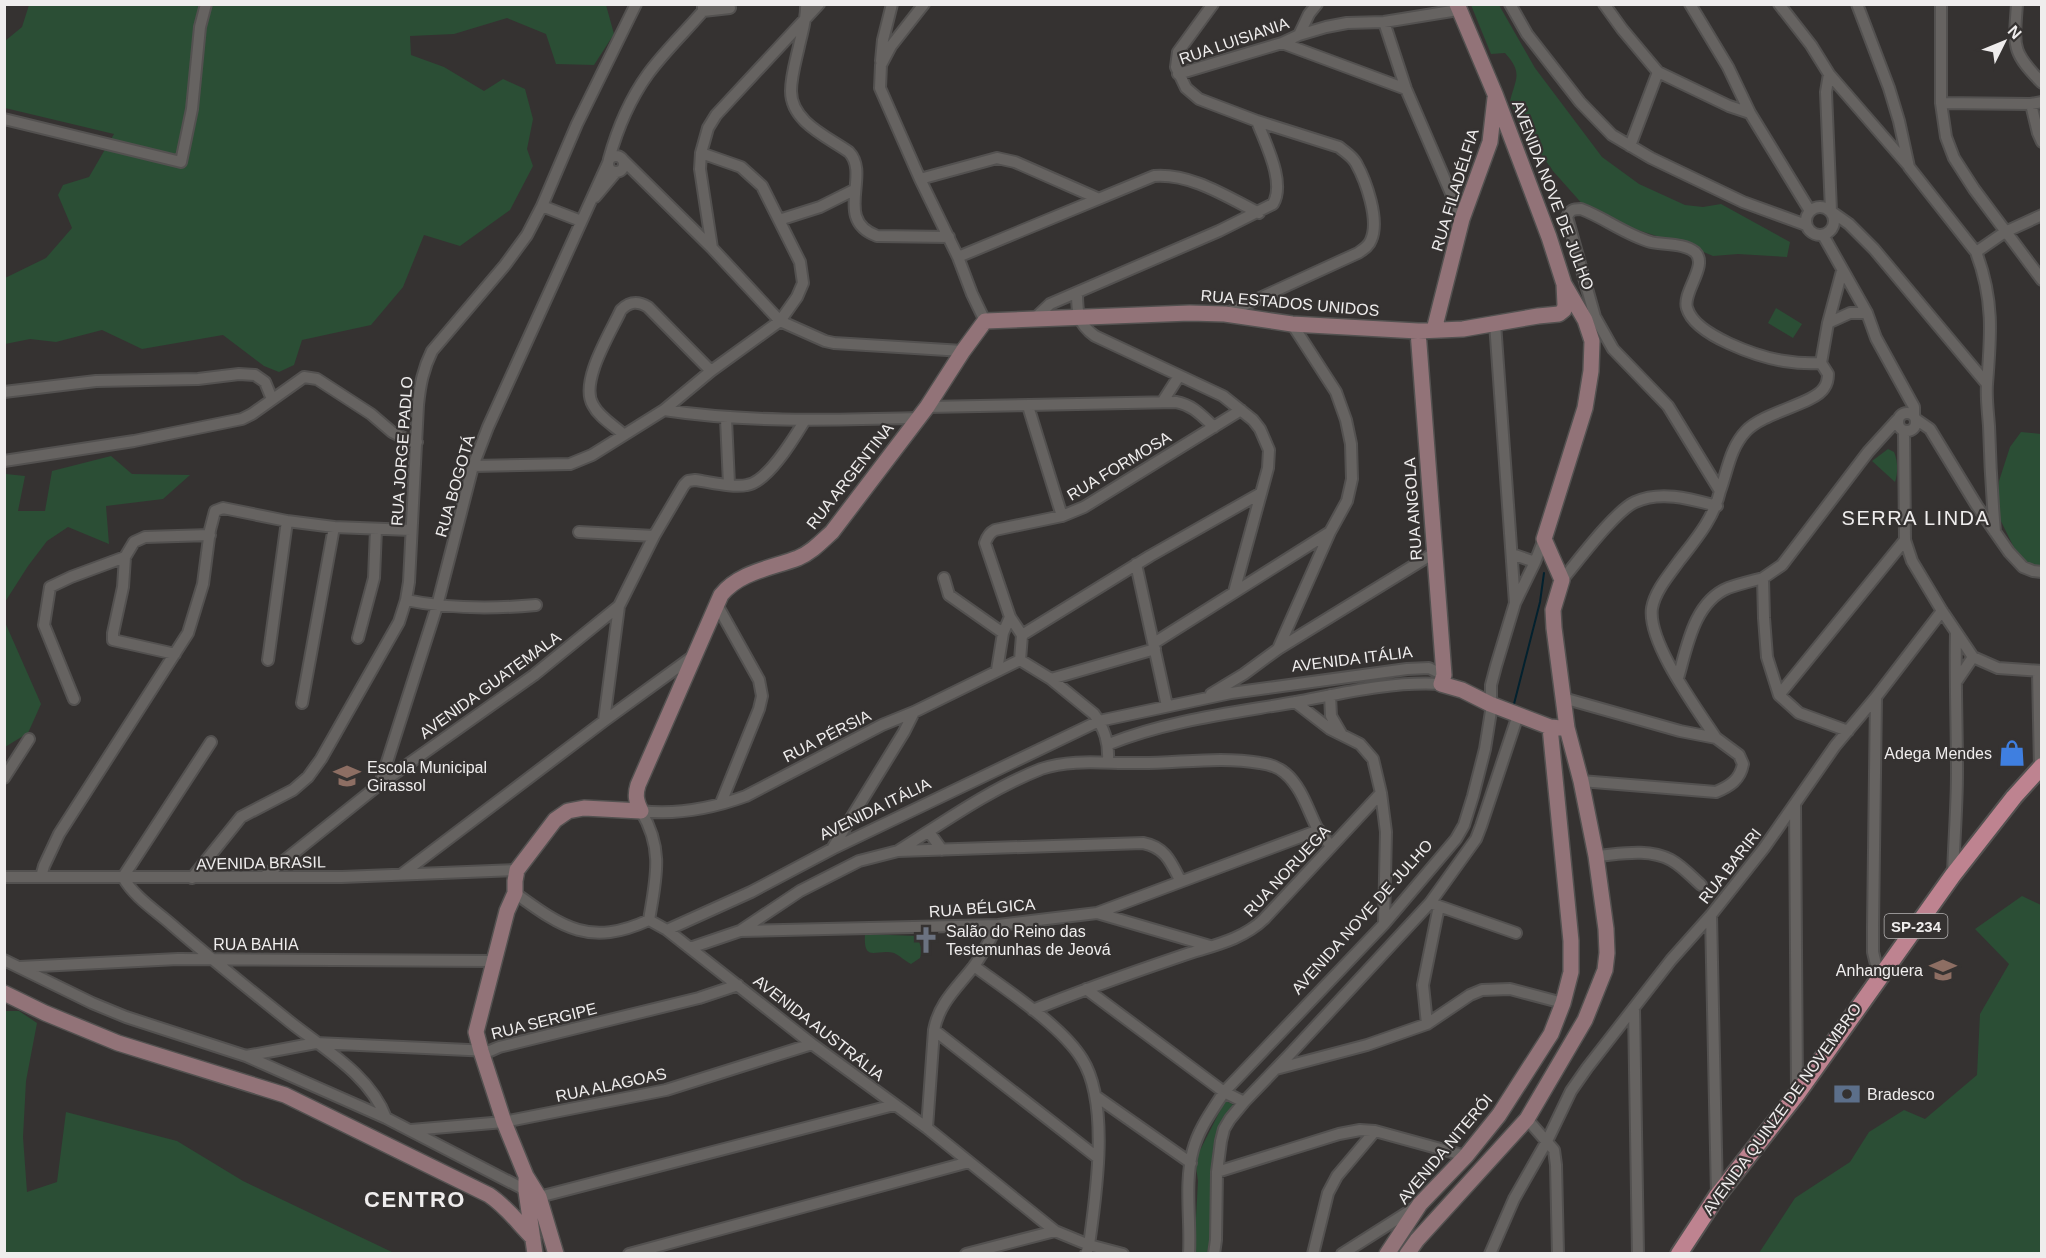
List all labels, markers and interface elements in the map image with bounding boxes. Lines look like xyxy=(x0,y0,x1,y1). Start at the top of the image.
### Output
north arrow xyxy=(1974,12,2034,72)
street label: RUA LUISIANIA xyxy=(1177,14,1291,68)
text: N xyxy=(2004,22,2025,42)
street label: AVENIDA NOVE DE JULHO xyxy=(1509,98,1597,292)
street label: RUA FILADÉLFIA xyxy=(1427,126,1482,253)
street label: RUA ESTADOS UNIDOS xyxy=(1200,287,1380,319)
street label: RUA JORGE PADLO xyxy=(388,376,416,526)
street label: RUA ARGENTINA xyxy=(803,419,897,532)
street label: RUA FORMOSA xyxy=(1064,428,1174,504)
street label: RUA BOGOTÁ xyxy=(431,432,478,539)
street label: RUA ANGOLA xyxy=(1401,457,1425,561)
district label: SERRA LINDA xyxy=(1842,507,1990,529)
street label: AVENIDA GUATEMALA xyxy=(416,628,564,742)
street label: AVENIDA ITÁLIA xyxy=(1291,642,1414,675)
street label: RUA PÉRSIA xyxy=(780,706,874,765)
shop icon: Adega Mendes xyxy=(1997,738,2027,768)
place label: Adega Mendes xyxy=(1884,745,1992,762)
place label: Escola Municipal Girassol xyxy=(367,759,487,794)
school or university icon: Escola Municipal Girassol xyxy=(332,761,362,791)
street label: AVENIDA ITÁLIA xyxy=(816,774,934,843)
street label: RUA NORUEGA xyxy=(1240,822,1334,920)
street label: RUA BARIRI xyxy=(1695,825,1765,907)
street label: AVENIDA NOVE DE JULHO xyxy=(1288,836,1436,998)
street label: AVENIDA BRASIL xyxy=(196,853,326,873)
street label: RUA BÉLGICA xyxy=(928,895,1036,920)
road number: SP-234 xyxy=(1884,914,1948,938)
place label: Salão do Reino das Testemunhas de Jeová xyxy=(946,923,1111,958)
church icon: Salão do Reino das Testemunhas de Jeová xyxy=(911,925,941,955)
street label: RUA BAHIA xyxy=(213,936,299,953)
school or university icon: Anhanguera xyxy=(1928,955,1958,985)
place label: Anhanguera xyxy=(1836,962,1923,979)
street label: AVENIDA AUSTRÁLIA xyxy=(750,971,888,1084)
street label: RUA SERGIPE xyxy=(489,1000,599,1042)
street label: AVENIDA QUINZE DE NOVEMBRO xyxy=(1699,1000,1865,1218)
street label: RUA ALAGOAS xyxy=(554,1065,668,1105)
bank icon: Bradesco xyxy=(1832,1079,1862,1109)
place label: Bradesco xyxy=(1867,1086,1935,1103)
street label: AVENIDA NITERÓI xyxy=(1394,1090,1496,1207)
district label: CENTRO xyxy=(364,1187,466,1212)

